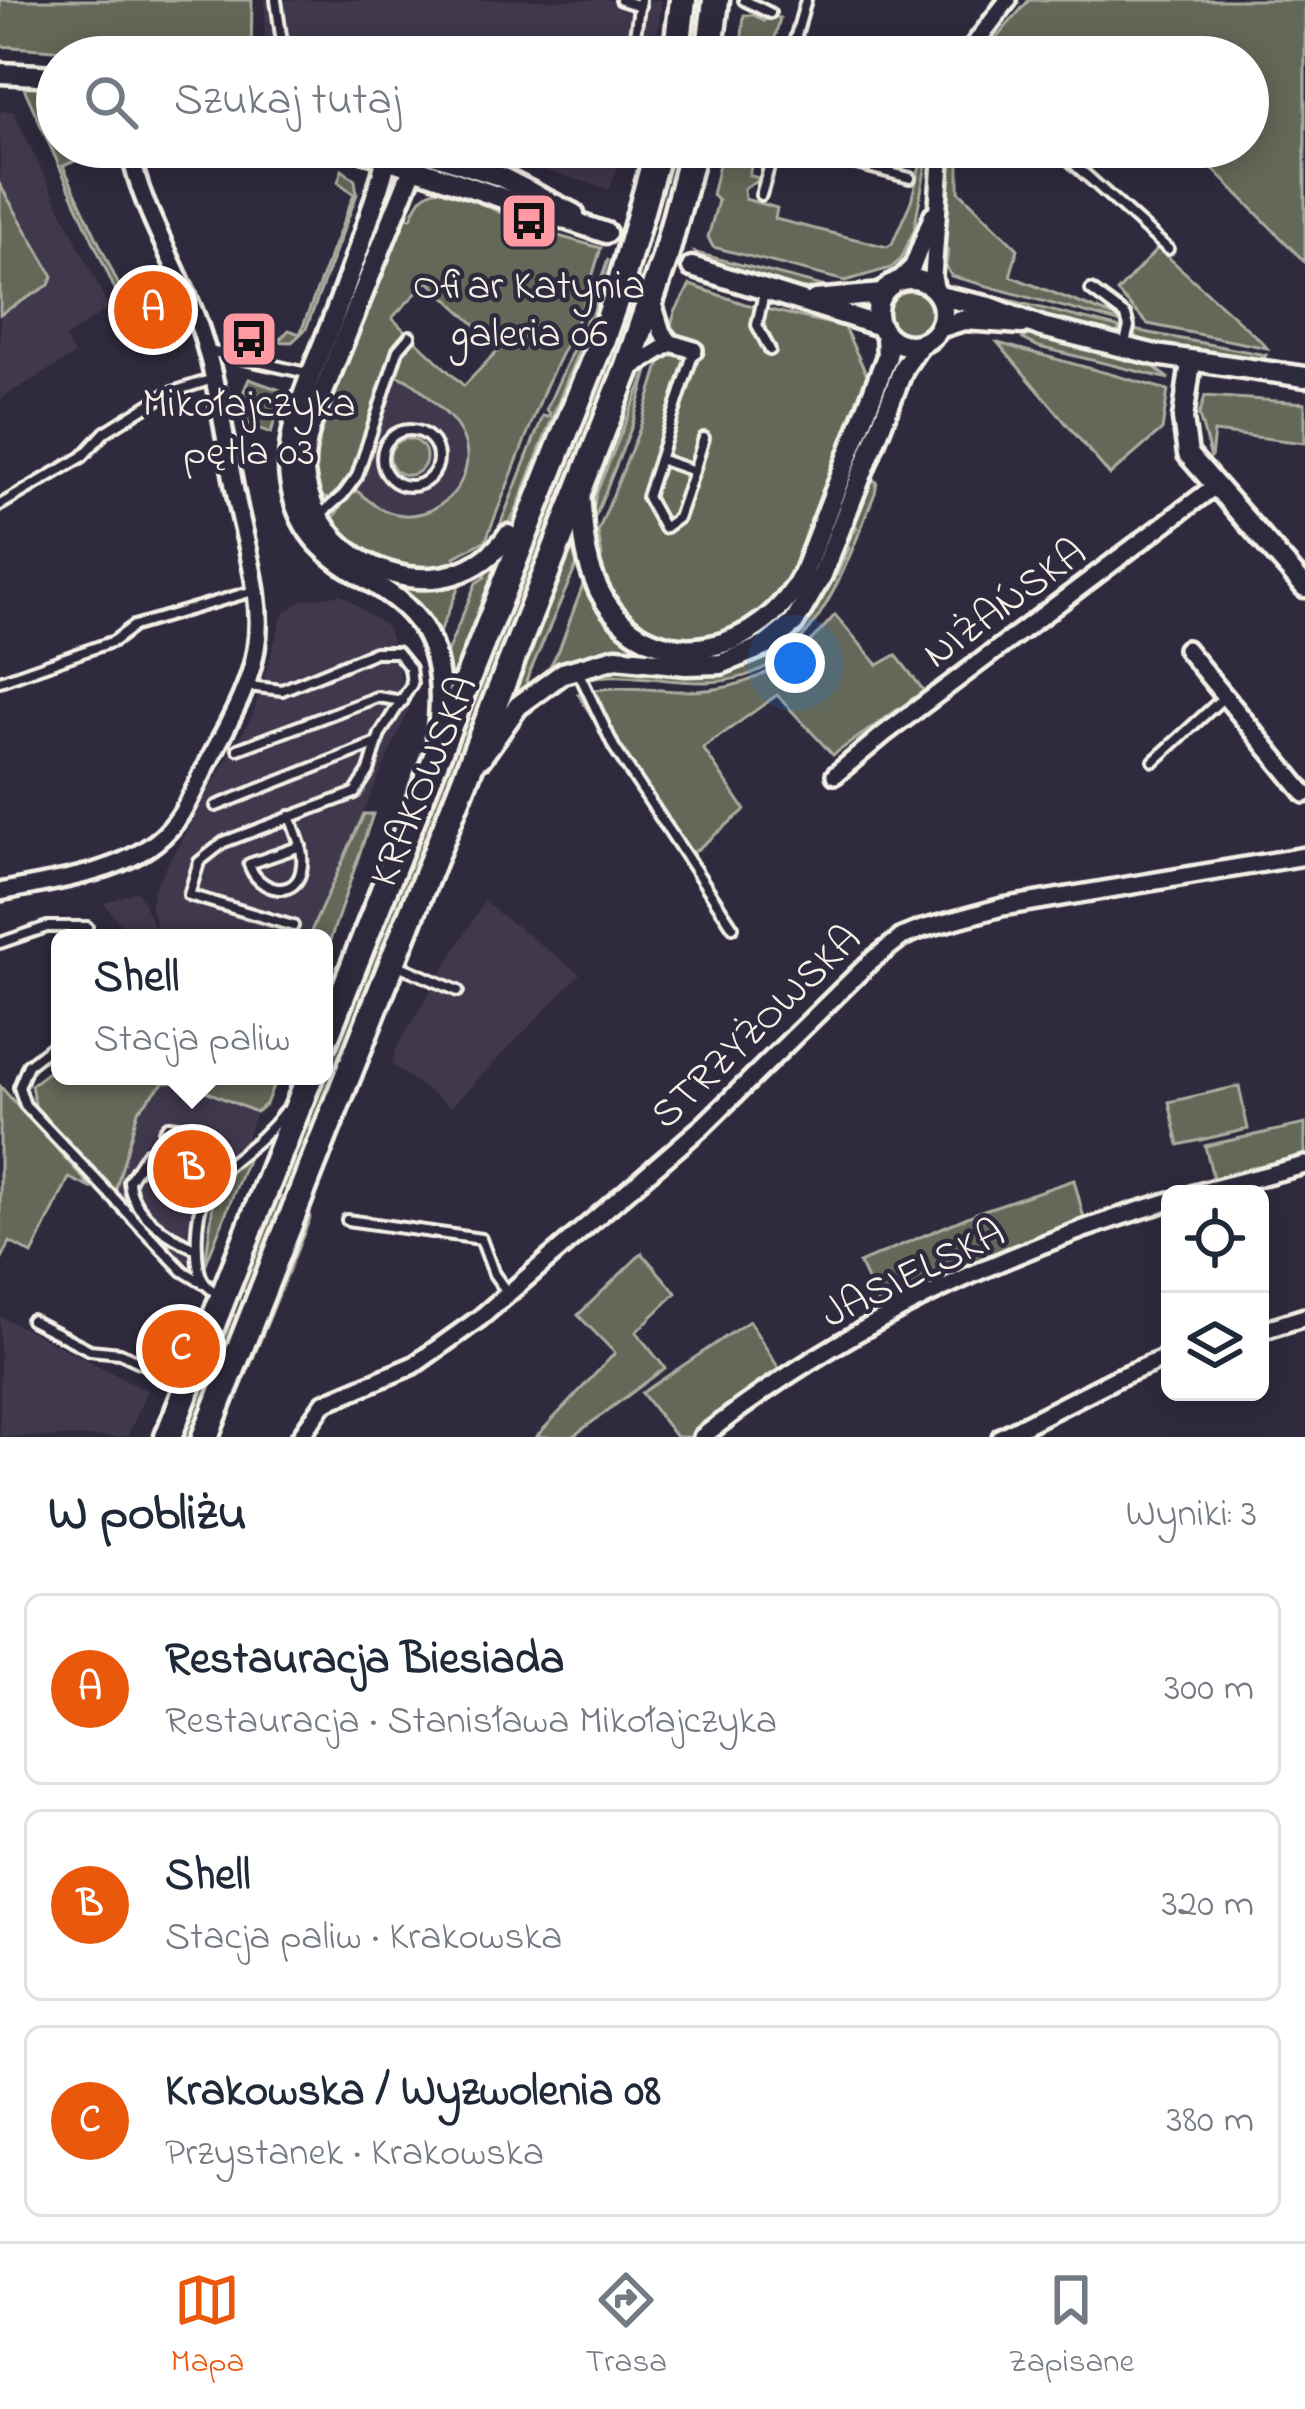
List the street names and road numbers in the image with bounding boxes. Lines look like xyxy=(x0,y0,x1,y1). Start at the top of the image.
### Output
street label: NIŻAŃSKA xyxy=(911,524,1100,685)
street label: KRAKOWSKA xyxy=(355,667,495,897)
street label: STRZYŻOWSKA xyxy=(638,912,876,1145)
street label: JASIELSKA xyxy=(812,1204,1016,1346)

